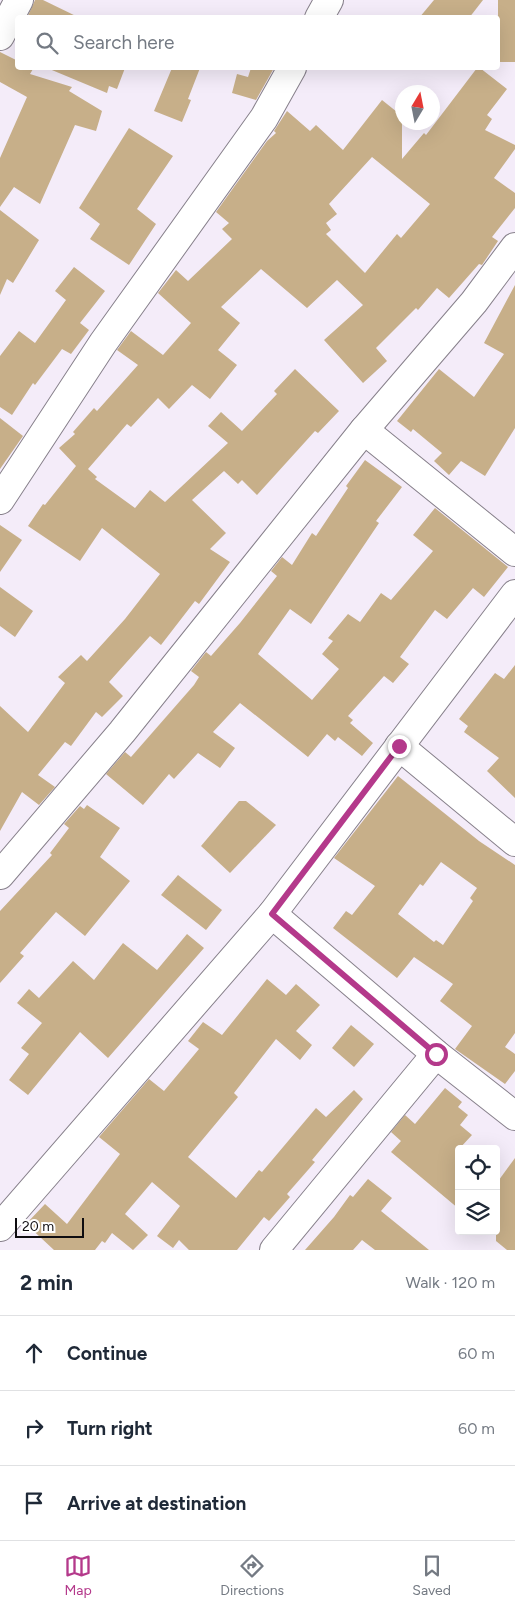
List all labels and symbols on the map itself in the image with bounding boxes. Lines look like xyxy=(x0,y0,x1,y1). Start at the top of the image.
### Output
north arrow xyxy=(395,85,440,130)
route end xyxy=(388,735,411,758)
route start xyxy=(425,1043,448,1066)
scale bar xyxy=(15,1215,84,1238)

